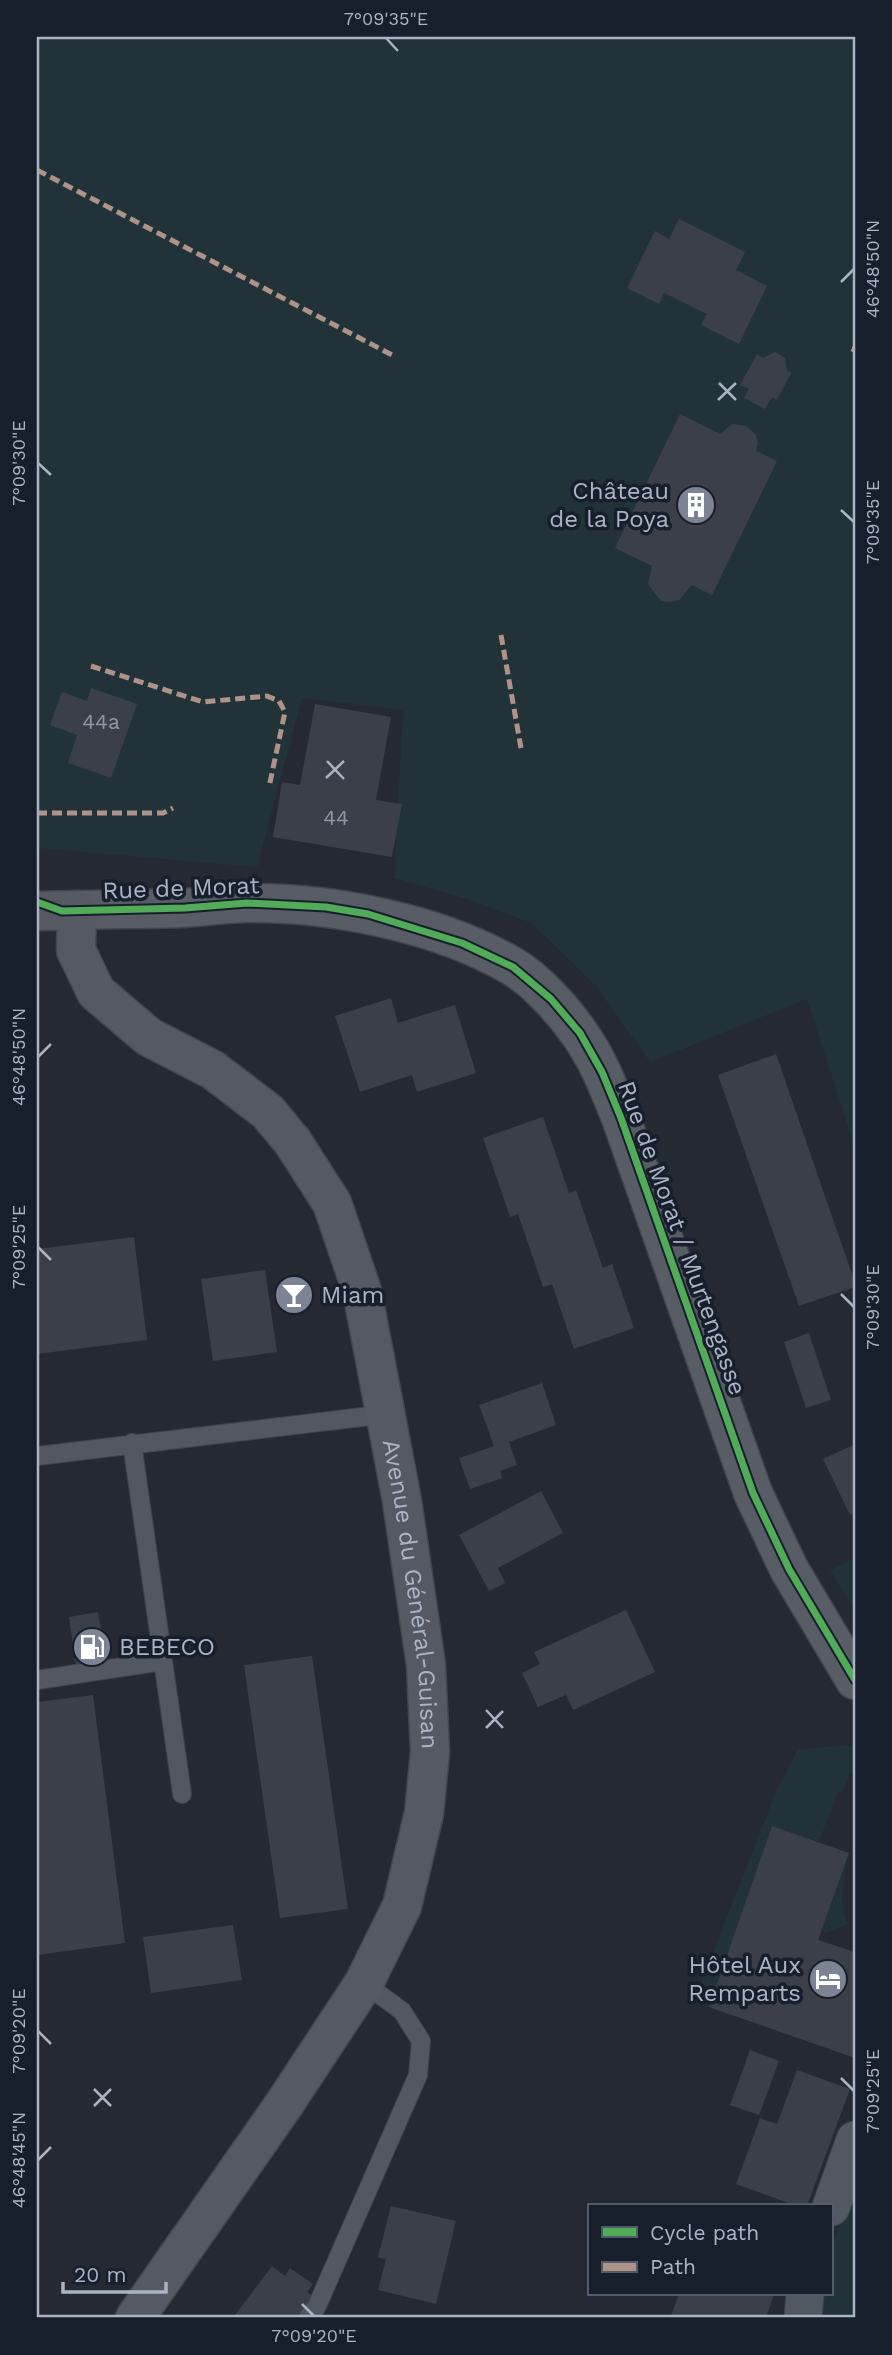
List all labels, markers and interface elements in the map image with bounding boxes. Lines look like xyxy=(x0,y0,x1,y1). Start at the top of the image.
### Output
text: 7°09'35"E xyxy=(344,8,428,29)
text: 46°48'50"N xyxy=(862,220,883,318)
text: 7°09'30"E xyxy=(8,420,29,506)
place label: Château de la Poya xyxy=(549,477,669,533)
text: 7°09'35"E xyxy=(862,480,883,564)
building icon: Château de la Poya xyxy=(675,484,717,526)
house number: 44a xyxy=(82,709,120,734)
house number: 44 xyxy=(323,805,349,830)
street label: Rue de Morat xyxy=(102,871,260,905)
text: 46°48'50"N xyxy=(8,1008,29,1106)
street label: Rue de Morat / Murtengasse xyxy=(612,1077,752,1399)
text: 7°09'25"E xyxy=(8,1205,29,1289)
text: 7°09'30"E xyxy=(862,1264,883,1350)
bar icon: Miam xyxy=(273,1274,315,1316)
place label: Miam xyxy=(321,1281,384,1309)
street label: Avenue du Général-Guisan xyxy=(377,1437,444,1750)
fuel station icon: BEBECO xyxy=(71,1626,113,1668)
place label: BEBECO xyxy=(119,1633,215,1661)
place label: Hôtel Aux Remparts xyxy=(688,1951,801,2007)
hotel icon: Hôtel Aux Remparts xyxy=(807,1958,849,2000)
text: 7°09'20"E xyxy=(8,1988,29,2074)
text: 7°09'25"E xyxy=(862,2049,883,2133)
text: 46°48'45"N xyxy=(8,2112,29,2208)
legend xyxy=(588,2204,832,2296)
text: Cycle path xyxy=(650,2220,759,2245)
scale bar xyxy=(63,2250,166,2294)
text: Path xyxy=(650,2254,696,2279)
text: 20 m xyxy=(74,2262,126,2287)
text: 7°09'20"E xyxy=(271,2325,357,2346)

